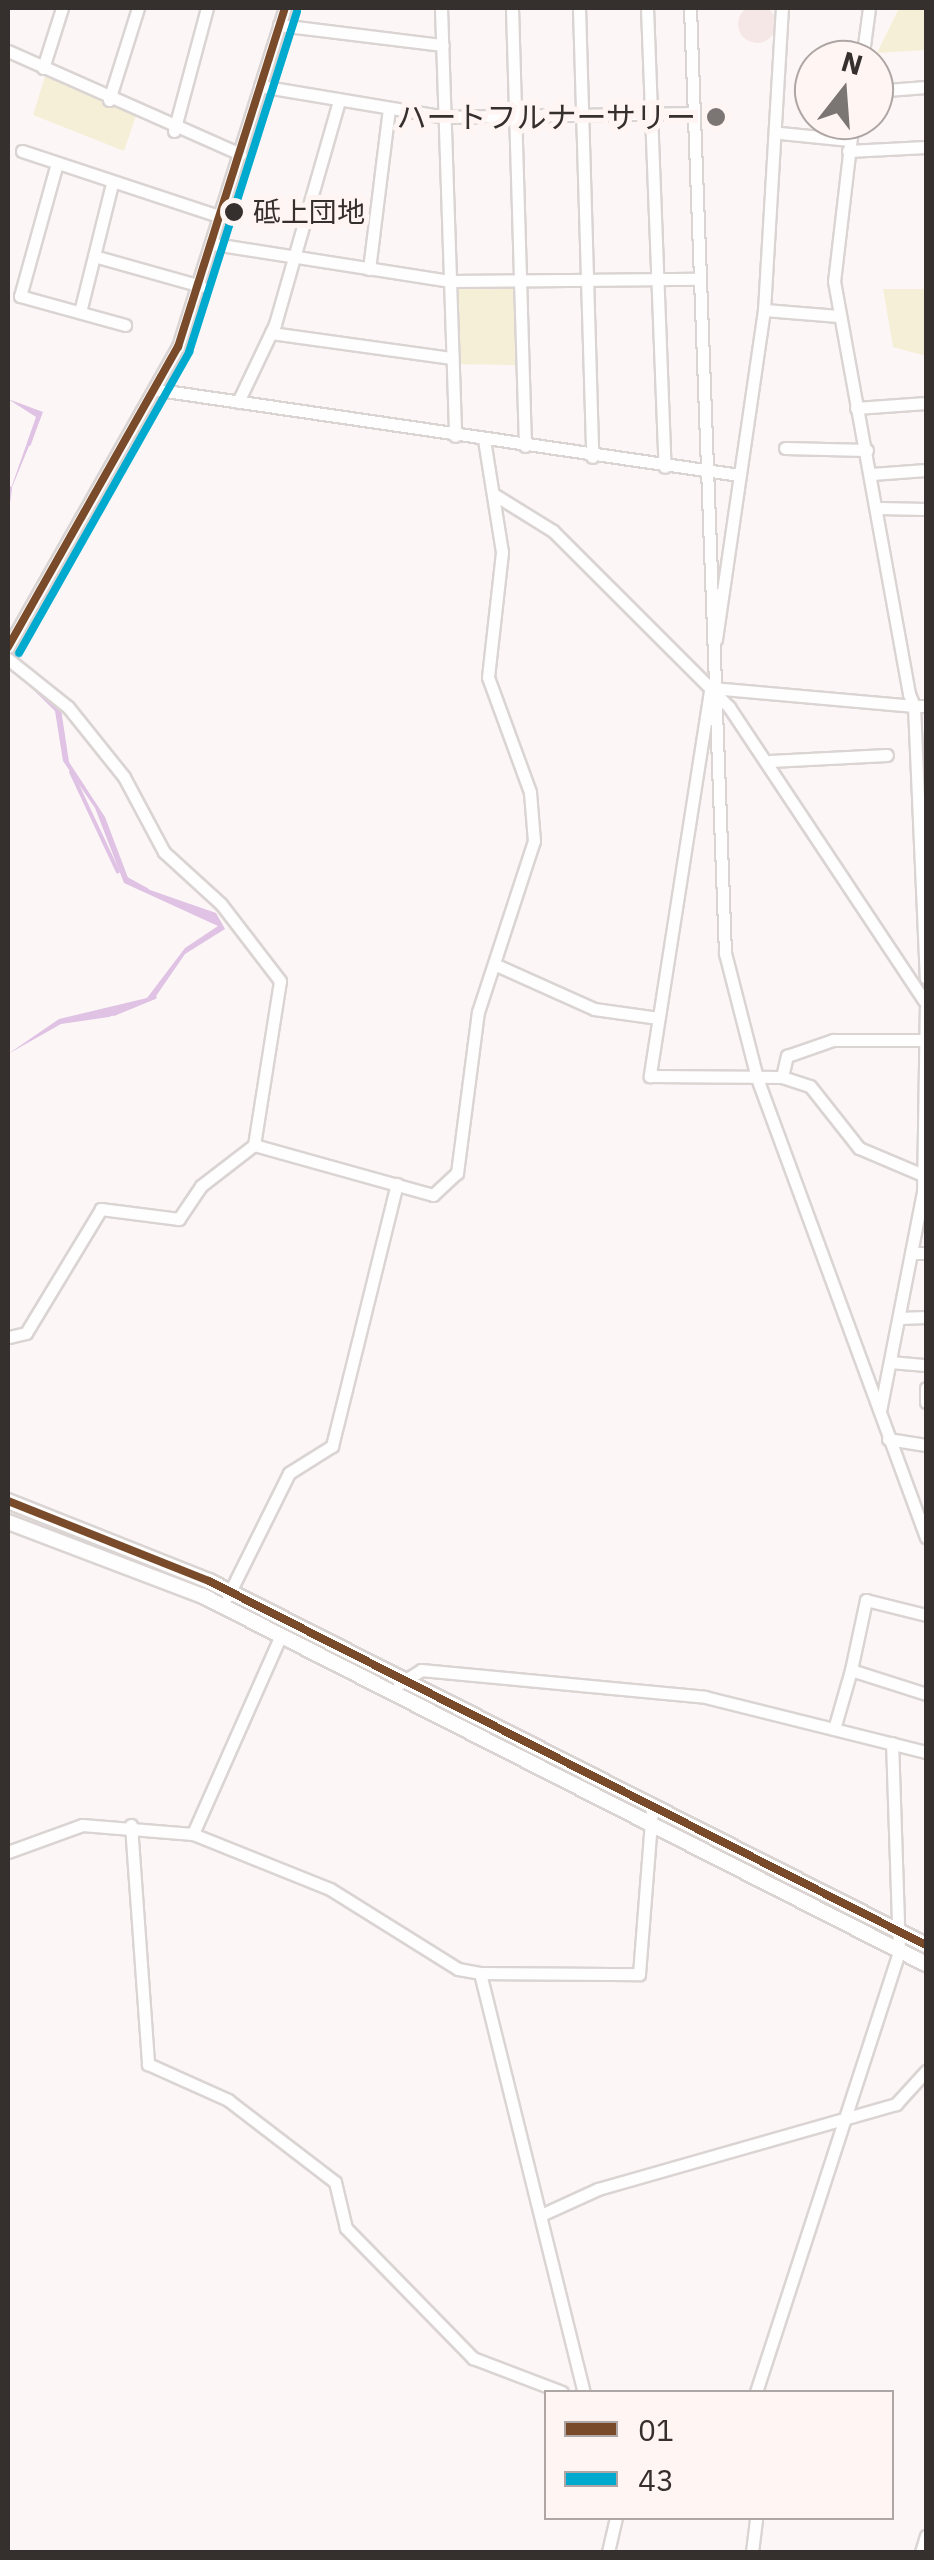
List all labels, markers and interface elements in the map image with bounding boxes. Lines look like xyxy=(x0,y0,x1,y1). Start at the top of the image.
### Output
north arrow xyxy=(794,40,894,140)
text: N xyxy=(837,42,867,83)
place label: ハートフルナーサリー xyxy=(396,99,696,135)
marker: ハートフルナーサリー xyxy=(705,106,727,128)
place label: 砥上団地 xyxy=(253,195,365,229)
marker: 砥上団地 xyxy=(224,202,244,222)
legend xyxy=(544,2390,894,2520)
text: 01 xyxy=(638,2410,674,2449)
text: 43 xyxy=(638,2460,674,2499)

